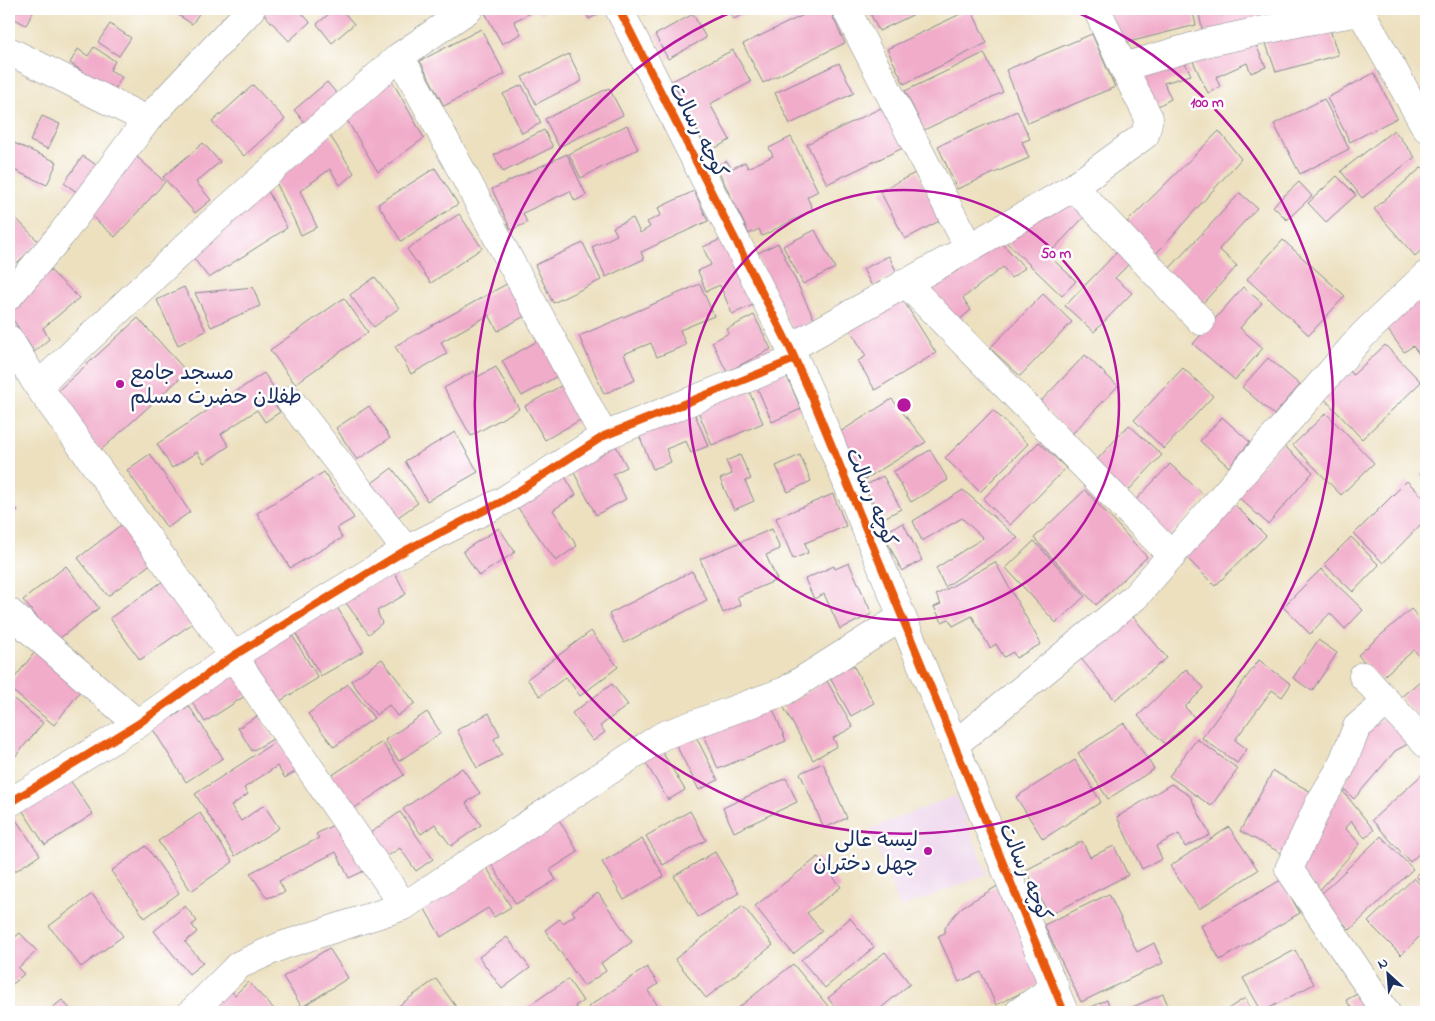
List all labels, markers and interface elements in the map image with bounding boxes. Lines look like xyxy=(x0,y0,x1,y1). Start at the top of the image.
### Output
street label: کوچه رسالت xyxy=(660,78,734,184)
text: 100 m xyxy=(1190,92,1224,114)
text: 50 m xyxy=(1041,243,1072,265)
place label: مسجد جامع طفلان حضرت مسلم xyxy=(130,359,302,413)
marker: مسجد جامع طفلان حضرت مسلم xyxy=(114,378,126,390)
centre of rings xyxy=(895,396,913,414)
street label: کوچه رسالت xyxy=(837,444,904,552)
street label: کوچه رسالت xyxy=(990,819,1058,927)
place label: لیسه عالی چهل دختران xyxy=(813,826,918,880)
marker: لیسه عالی چهل دختران xyxy=(922,845,934,857)
north arrow xyxy=(1362,948,1412,998)
text: N xyxy=(1374,952,1392,975)

